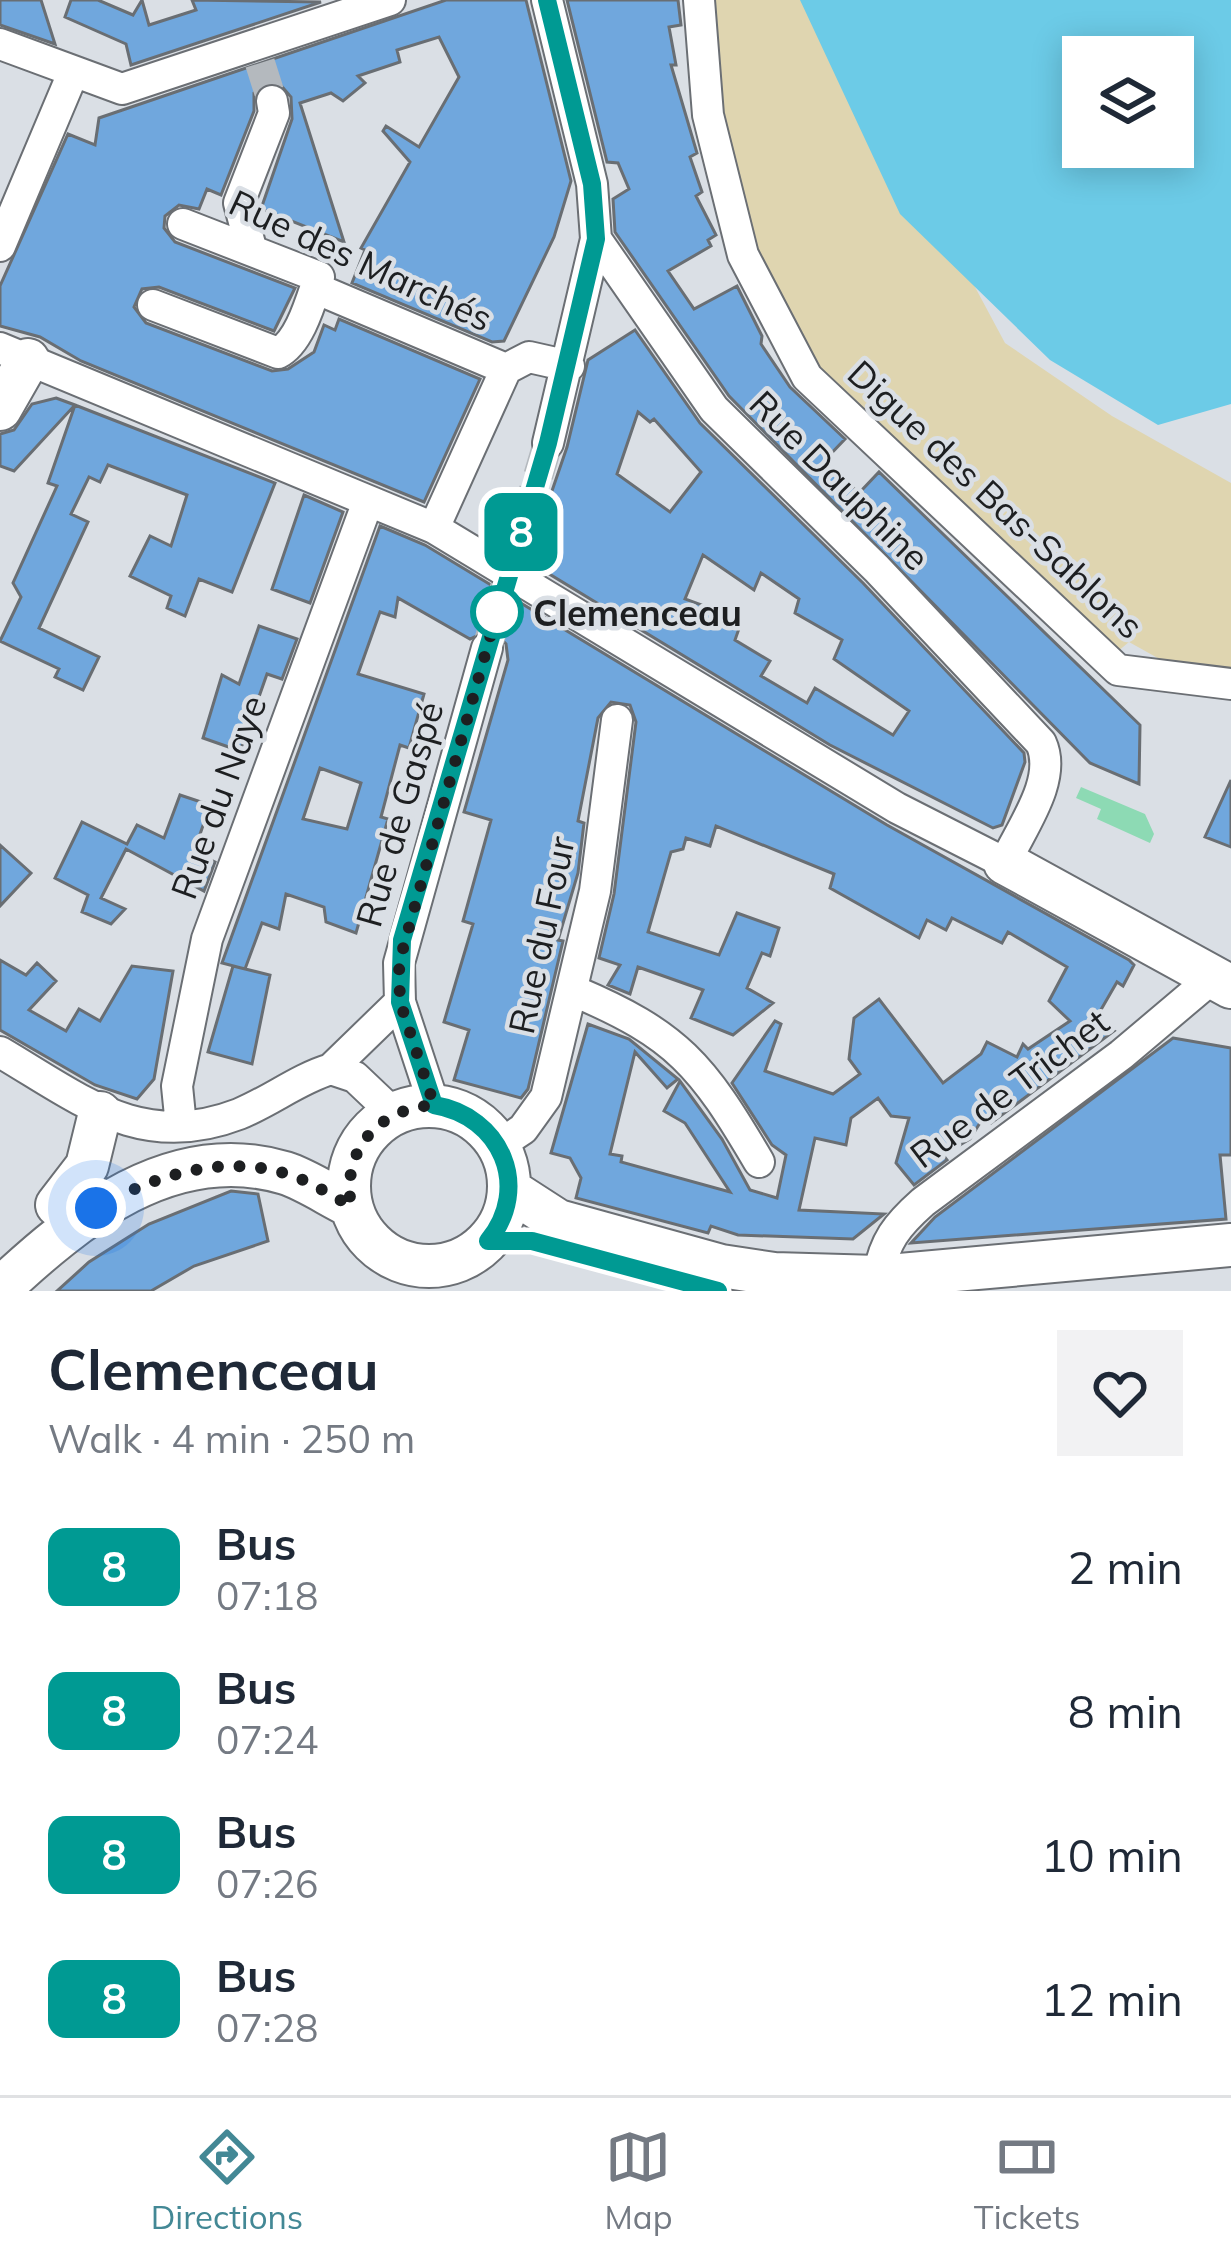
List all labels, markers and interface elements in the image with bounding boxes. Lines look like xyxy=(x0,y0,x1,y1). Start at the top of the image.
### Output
map controls xyxy=(1062,36,1194,168)
button: layers xyxy=(1062,36,1194,168)
street label: Rue des Marchés xyxy=(222,179,500,341)
street label: Digue des Bas-Sablons xyxy=(839,350,1153,648)
street label: Rue Dauphine xyxy=(741,381,939,579)
line badge: 8 xyxy=(482,493,560,571)
text: 8 xyxy=(508,505,534,558)
marker: Clemenceau xyxy=(472,587,522,637)
place label: Clemenceau xyxy=(533,590,742,635)
street label: Rue du Naye xyxy=(160,689,276,905)
street label: Rue de Gaspé xyxy=(345,696,453,932)
street label: Rue du Four xyxy=(498,832,584,1038)
street label: Rue de Trichet xyxy=(901,999,1117,1177)
your location xyxy=(66,1178,126,1238)
button: heart xyxy=(1057,1330,1183,1456)
text: Clemenceau xyxy=(48,1333,379,1404)
text: Walk · 4 min · 250 m xyxy=(48,1414,415,1463)
text: Bus xyxy=(216,1515,296,1571)
text: 2 min xyxy=(1068,1539,1183,1595)
text: 8 xyxy=(101,1540,127,1593)
text: 07:18 xyxy=(216,1571,319,1620)
text: Bus xyxy=(216,1659,296,1715)
text: 8 min xyxy=(1068,1683,1183,1739)
text: 8 xyxy=(101,1684,127,1737)
text: 07:24 xyxy=(216,1715,319,1764)
text: Bus xyxy=(216,1803,296,1859)
text: 10 min xyxy=(1041,1827,1183,1883)
text: 8 xyxy=(101,1828,127,1881)
text: 07:26 xyxy=(216,1859,319,1908)
text: Bus xyxy=(216,1947,296,2003)
text: 12 min xyxy=(1041,1971,1183,2027)
text: 8 xyxy=(101,1972,127,2025)
text: 07:28 xyxy=(216,2003,319,2052)
tab: Directions xyxy=(151,2124,303,2237)
tab: Map xyxy=(605,2124,672,2237)
tab: Tickets xyxy=(974,2124,1080,2237)

